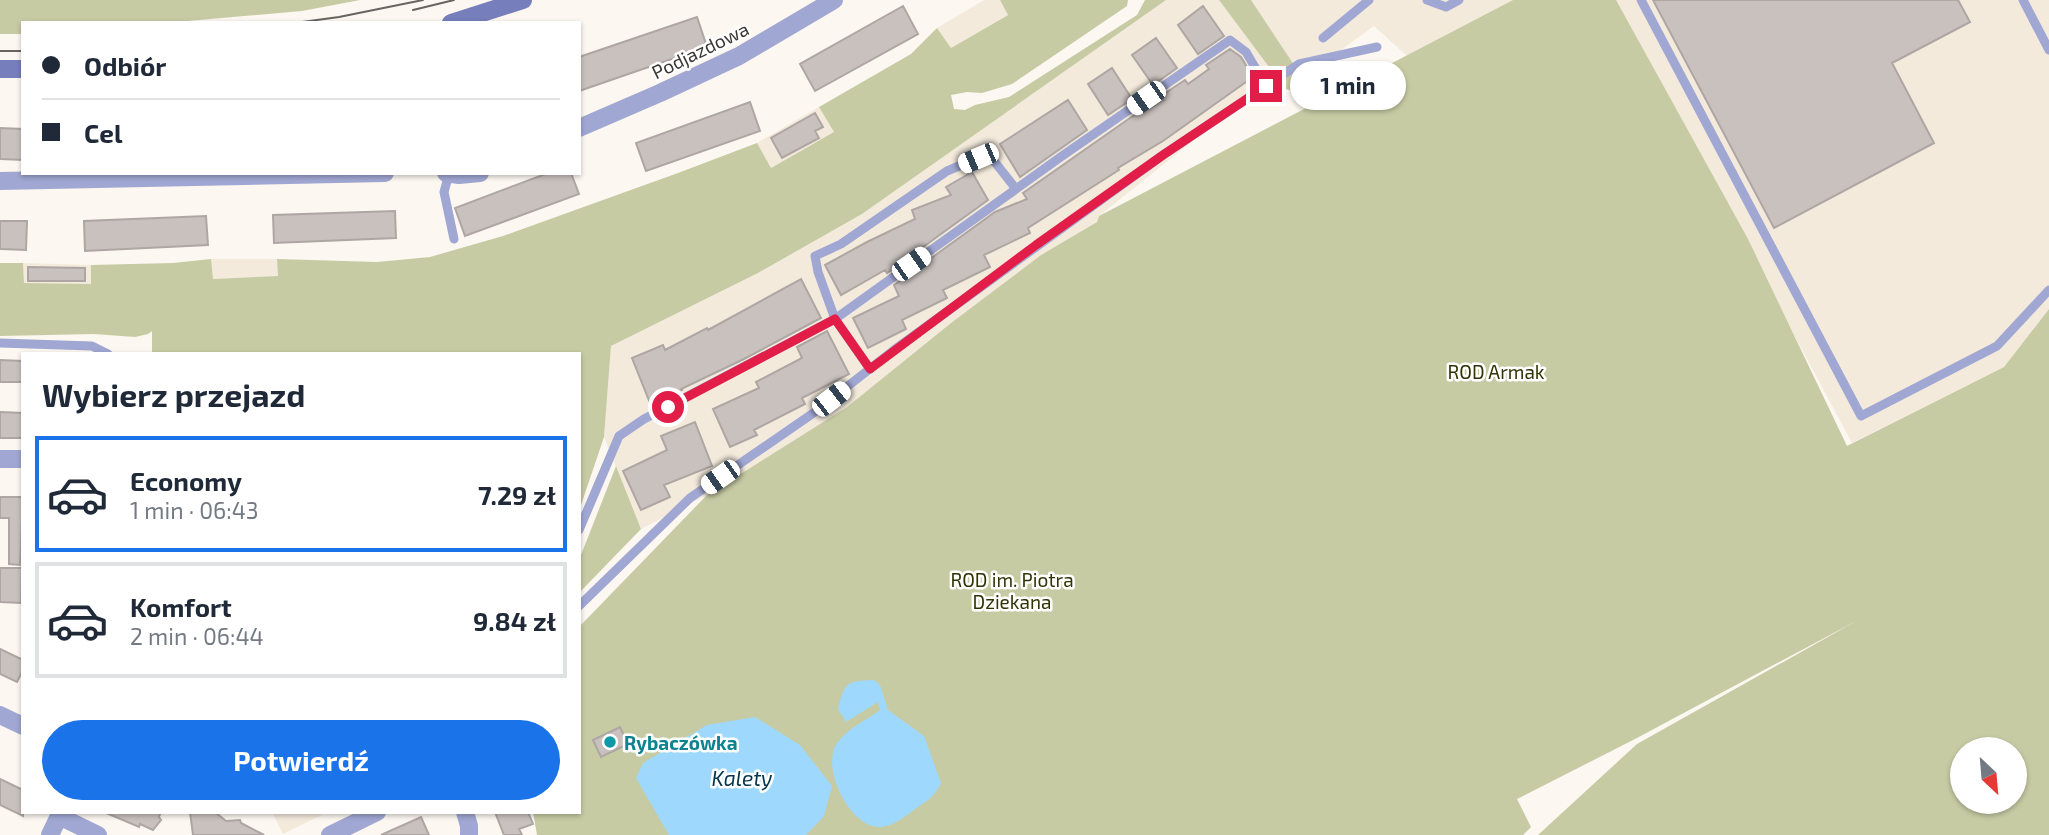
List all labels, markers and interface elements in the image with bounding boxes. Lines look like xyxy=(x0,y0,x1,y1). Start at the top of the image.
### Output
street label: Podjazdowa xyxy=(648,17,752,83)
text: Odbiór xyxy=(84,50,166,81)
callout: 1 min xyxy=(1290,62,1406,110)
route end xyxy=(1250,70,1282,102)
text: 1 min xyxy=(1320,71,1376,99)
car xyxy=(1123,77,1170,119)
text: Cel xyxy=(84,117,122,148)
car xyxy=(955,140,1002,176)
car xyxy=(888,243,935,285)
park label: ROD Armak xyxy=(1447,360,1545,383)
text: Wybierz przejazd xyxy=(42,375,305,413)
car xyxy=(808,378,855,420)
route start xyxy=(652,391,684,423)
car xyxy=(697,456,744,498)
icon: car xyxy=(46,463,109,526)
text: Economy xyxy=(130,465,242,496)
text: 7.29 zł xyxy=(478,479,556,510)
text: 1 min · 06:43 xyxy=(130,496,259,524)
park label: ROD im. Piotra Dziekana xyxy=(950,568,1074,613)
icon: car xyxy=(46,589,109,652)
text: Komfort xyxy=(130,591,232,622)
text: 9.84 zł xyxy=(473,605,556,636)
text: 2 min · 06:44 xyxy=(130,622,264,650)
button: Potwierdź xyxy=(42,720,560,800)
place label: Rybaczówka xyxy=(624,731,738,755)
marker: Rybaczówka xyxy=(602,734,618,750)
north arrow xyxy=(1950,737,2026,814)
map controls xyxy=(1950,737,2027,814)
water label: Kalety xyxy=(712,765,772,791)

